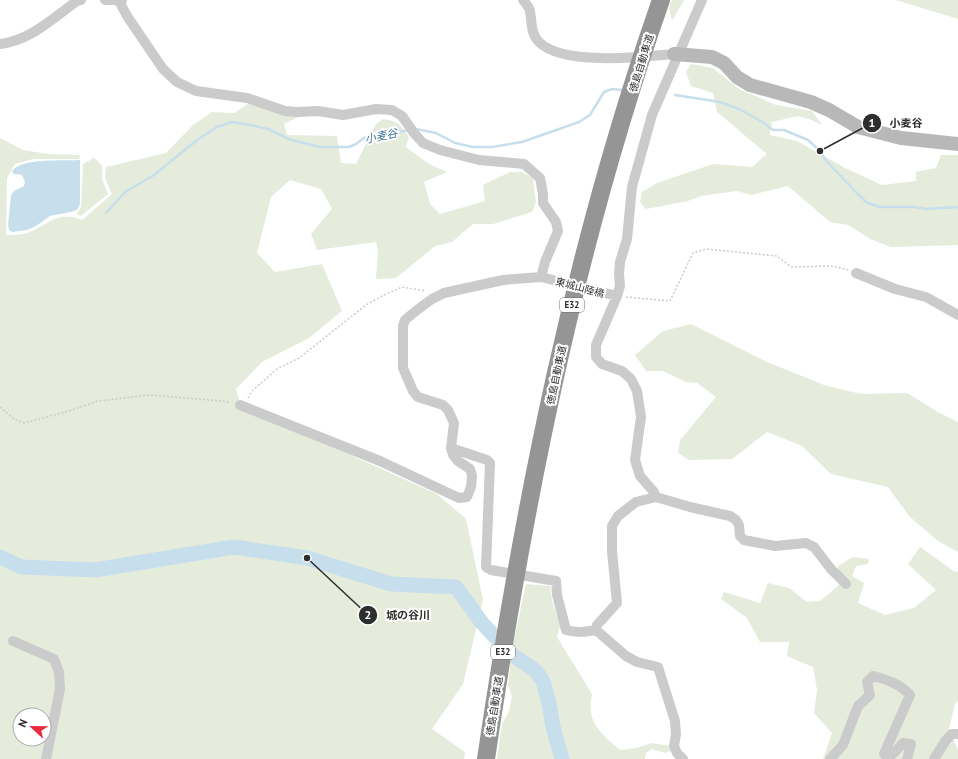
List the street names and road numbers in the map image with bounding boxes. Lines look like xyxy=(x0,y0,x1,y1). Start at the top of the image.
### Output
street label: 徳島自動車道 xyxy=(626,33,656,94)
street label: 東城山陸橋 xyxy=(554,275,606,300)
road number: E32 xyxy=(560,298,584,312)
street label: 徳島自動車道 xyxy=(544,344,569,406)
road number: E32 xyxy=(491,645,515,659)
street label: 徳島自動車道 xyxy=(483,675,506,737)

